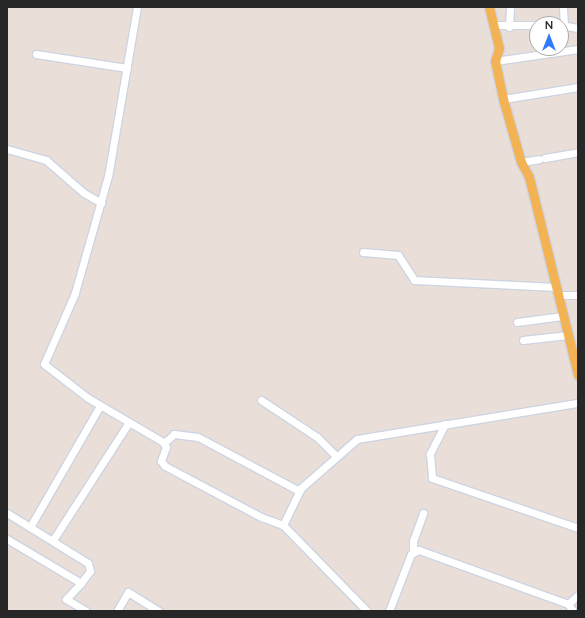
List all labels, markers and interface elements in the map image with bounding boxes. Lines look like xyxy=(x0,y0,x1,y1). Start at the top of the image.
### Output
north arrow xyxy=(529,16,569,56)
text: N xyxy=(545,18,553,31)

